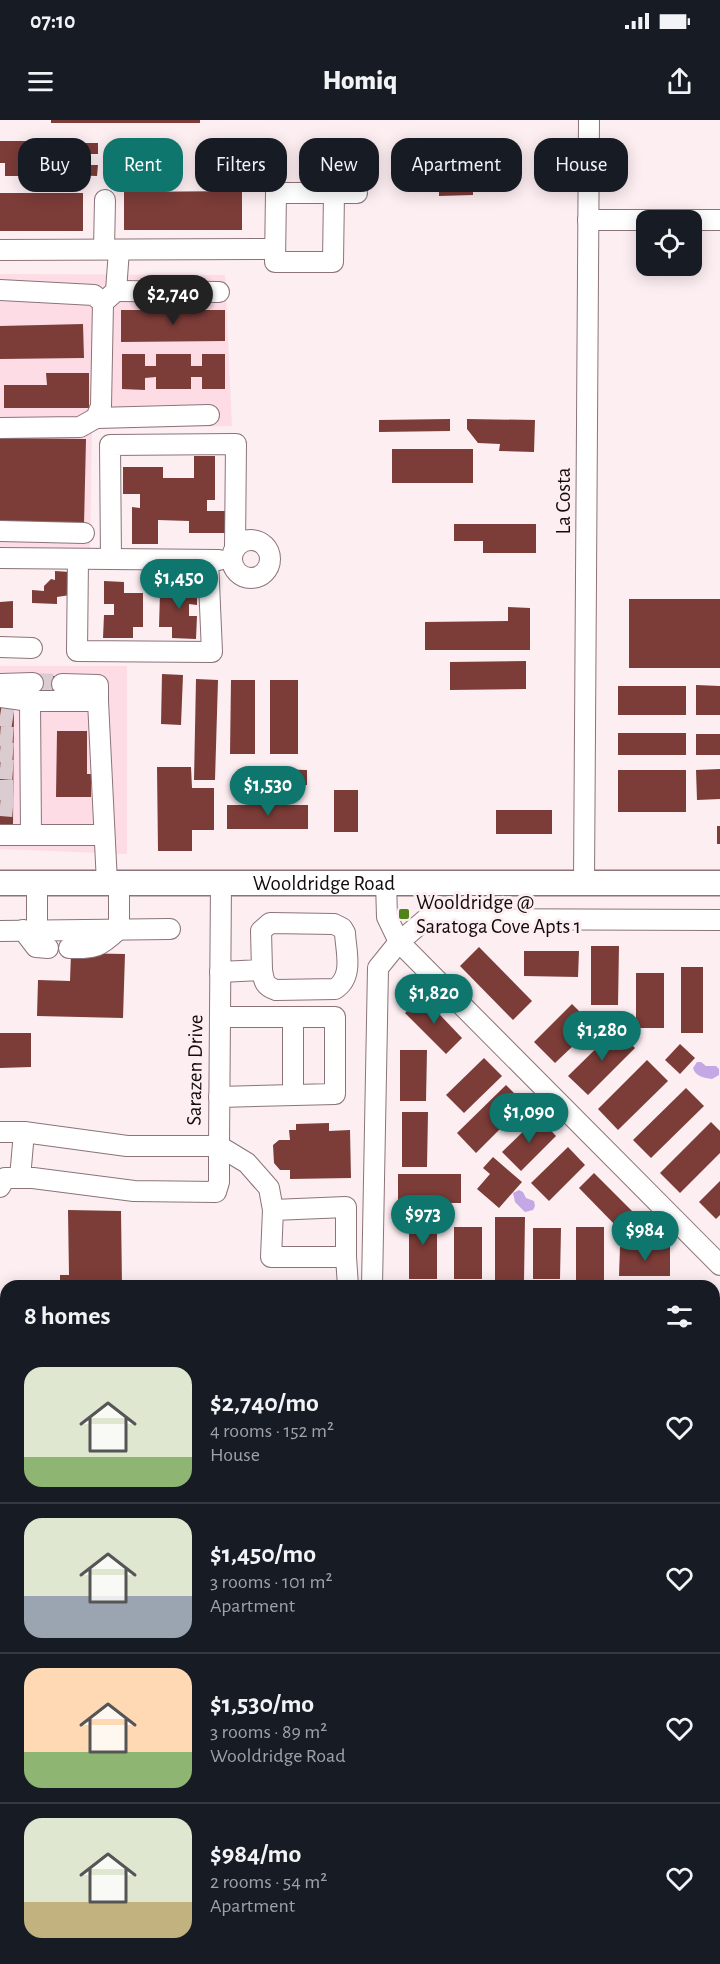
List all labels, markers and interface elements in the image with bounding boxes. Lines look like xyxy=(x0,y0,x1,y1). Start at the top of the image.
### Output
text: 07:10 xyxy=(30,10,75,32)
icon: menu xyxy=(24,65,57,98)
icon: share xyxy=(663,65,696,98)
text: Homiq xyxy=(322,67,398,94)
chip: Buy xyxy=(18,138,91,192)
chip: Rent xyxy=(103,138,183,192)
chip: Filters xyxy=(195,138,287,192)
chip: New xyxy=(299,138,379,192)
chip: Apartment xyxy=(391,138,522,192)
chip: House xyxy=(534,138,628,192)
map controls xyxy=(636,210,702,276)
button: locate xyxy=(636,210,702,276)
pin: $2,740 xyxy=(124,275,222,326)
text: $2,740 xyxy=(147,284,199,304)
street label: La Costa xyxy=(553,467,574,534)
pin: $1,450 xyxy=(130,559,228,610)
text: $1,450 xyxy=(154,568,204,588)
pin: $1,530 xyxy=(219,766,317,817)
text: $1,530 xyxy=(244,775,292,795)
street label: Wooldridge Road xyxy=(253,873,395,894)
place label: Wooldridge @ Saratoga Cove Apts 1 xyxy=(416,892,581,937)
marker: Wooldridge @ Saratoga Cove Apts 1 xyxy=(397,907,411,921)
pin: $1,820 xyxy=(385,974,483,1025)
text: $1,820 xyxy=(409,983,459,1003)
pin: $1,280 xyxy=(553,1011,651,1062)
street label: Sarazen Drive xyxy=(184,1014,206,1126)
text: $1,280 xyxy=(577,1020,627,1040)
pin: $1,090 xyxy=(480,1093,578,1144)
text: $1,090 xyxy=(503,1102,555,1122)
pin: $973 xyxy=(387,1195,459,1246)
text: $973 xyxy=(405,1204,441,1224)
pin: $984 xyxy=(609,1211,681,1262)
text: $984 xyxy=(626,1220,664,1240)
icon: filters xyxy=(663,1300,696,1333)
text: 8 homes xyxy=(24,1303,111,1329)
text: $2,740/mo xyxy=(210,1390,319,1416)
icon: home xyxy=(72,1391,144,1463)
icon: heart xyxy=(663,1411,696,1444)
text: 4 rooms · 152 m² xyxy=(210,1421,334,1441)
text: House xyxy=(210,1445,260,1465)
text: $1,450/mo xyxy=(210,1541,316,1567)
icon: home xyxy=(72,1542,144,1614)
icon: heart xyxy=(663,1562,696,1595)
text: 3 rooms · 101 m² xyxy=(210,1572,333,1592)
text: Apartment xyxy=(210,1596,295,1616)
text: $1,530/mo xyxy=(210,1691,314,1717)
icon: home xyxy=(72,1692,144,1764)
icon: heart xyxy=(663,1712,696,1745)
text: 3 rooms · 89 m² xyxy=(210,1722,327,1742)
text: Wooldridge Road xyxy=(210,1746,346,1766)
text: $984/mo xyxy=(210,1841,301,1867)
icon: home xyxy=(72,1842,144,1914)
icon: heart xyxy=(663,1862,696,1895)
text: 2 rooms · 54 m² xyxy=(210,1872,327,1892)
text: Apartment xyxy=(210,1896,295,1916)

